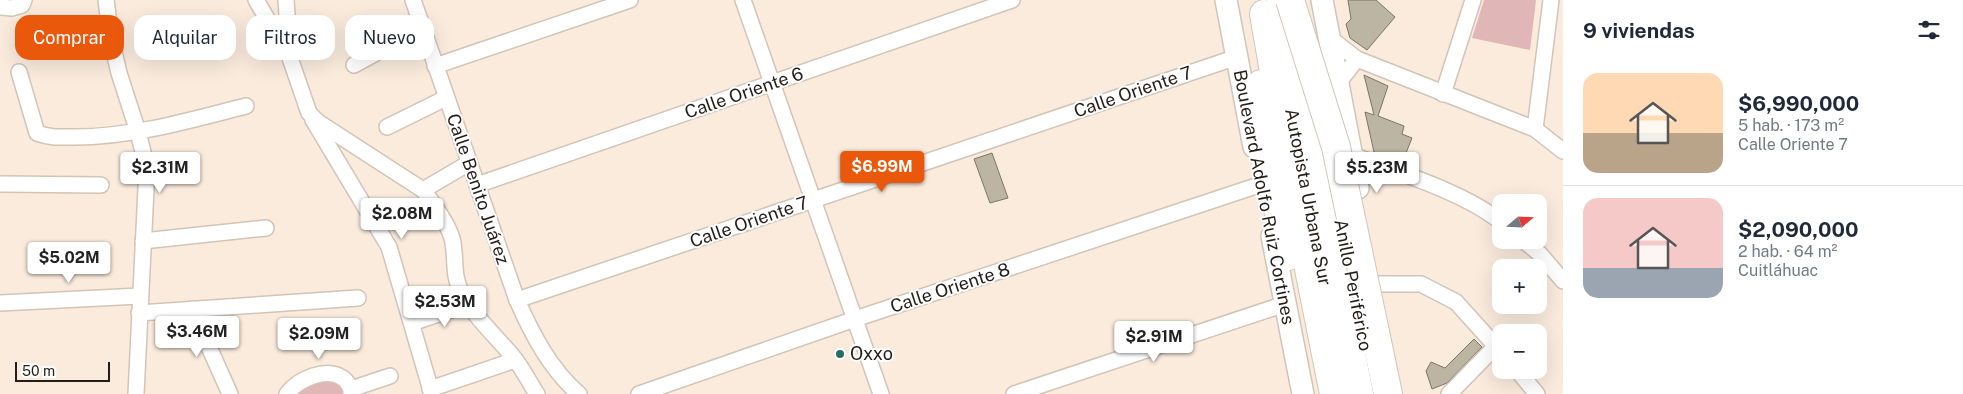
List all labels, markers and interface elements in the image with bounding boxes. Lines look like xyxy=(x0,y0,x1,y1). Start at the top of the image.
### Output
chip: Comprar xyxy=(15,15,124,60)
chip: Alquilar xyxy=(134,15,236,60)
chip: Filtros xyxy=(246,15,335,60)
chip: Nuevo xyxy=(345,15,434,60)
icon: filters xyxy=(1915,16,1943,44)
text: 9 viviendas xyxy=(1583,18,1695,43)
street label: Calle Oriente 7 xyxy=(1071,61,1195,122)
street label: Calle Oriente 6 xyxy=(682,62,806,123)
street label: Boulevard Adolfo Ruiz Cortines xyxy=(1229,68,1300,326)
text: $6,990,000 xyxy=(1738,91,1859,116)
icon: home xyxy=(1623,93,1683,153)
street label: Autopista Urbana Sur xyxy=(1281,107,1336,287)
street label: Calle Benito Juárez xyxy=(443,111,514,267)
text: 5 hab. · 173 m² xyxy=(1738,116,1844,135)
text: Calle Oriente 7 xyxy=(1738,135,1848,154)
pin: $6.99M xyxy=(841,150,923,193)
pin: $2.31M xyxy=(119,152,201,194)
pin: $5.23M xyxy=(1336,152,1418,194)
text: $6.99M xyxy=(851,157,913,176)
text: $2.31M xyxy=(131,158,189,177)
text: $5.23M xyxy=(1346,158,1408,177)
street label: Calle Oriente 7 xyxy=(687,191,811,252)
north arrow xyxy=(1492,194,1548,249)
map controls xyxy=(1492,194,1547,379)
pin: $2.08M xyxy=(361,198,443,240)
text: $2.08M xyxy=(371,204,433,223)
street label: Anillo Periférico xyxy=(1330,217,1377,353)
text: $2,090,000 xyxy=(1738,217,1859,242)
icon: home xyxy=(1623,218,1683,278)
pin: $5.02M xyxy=(28,242,110,284)
text: 2 hab. · 64 m² xyxy=(1738,242,1837,261)
text: $5.02M xyxy=(38,248,100,267)
street label: Calle Oriente 8 xyxy=(887,258,1012,317)
button: + xyxy=(1492,259,1547,314)
text: Cuitláhuac xyxy=(1738,261,1818,280)
pin: $2.53M xyxy=(404,286,486,328)
text: $2.53M xyxy=(414,292,476,311)
pin: $3.46M xyxy=(156,316,238,358)
pin: $2.09M xyxy=(278,318,360,360)
pin: $2.91M xyxy=(1113,320,1195,363)
text: $3.46M xyxy=(166,322,228,341)
text: $2.09M xyxy=(289,324,349,343)
button: − xyxy=(1492,324,1547,379)
text: $2.91M xyxy=(1125,327,1183,346)
place label: Oxxo xyxy=(850,343,893,364)
marker: Oxxo xyxy=(834,348,846,360)
scale bar xyxy=(15,359,110,382)
text: 50 m xyxy=(22,363,55,379)

